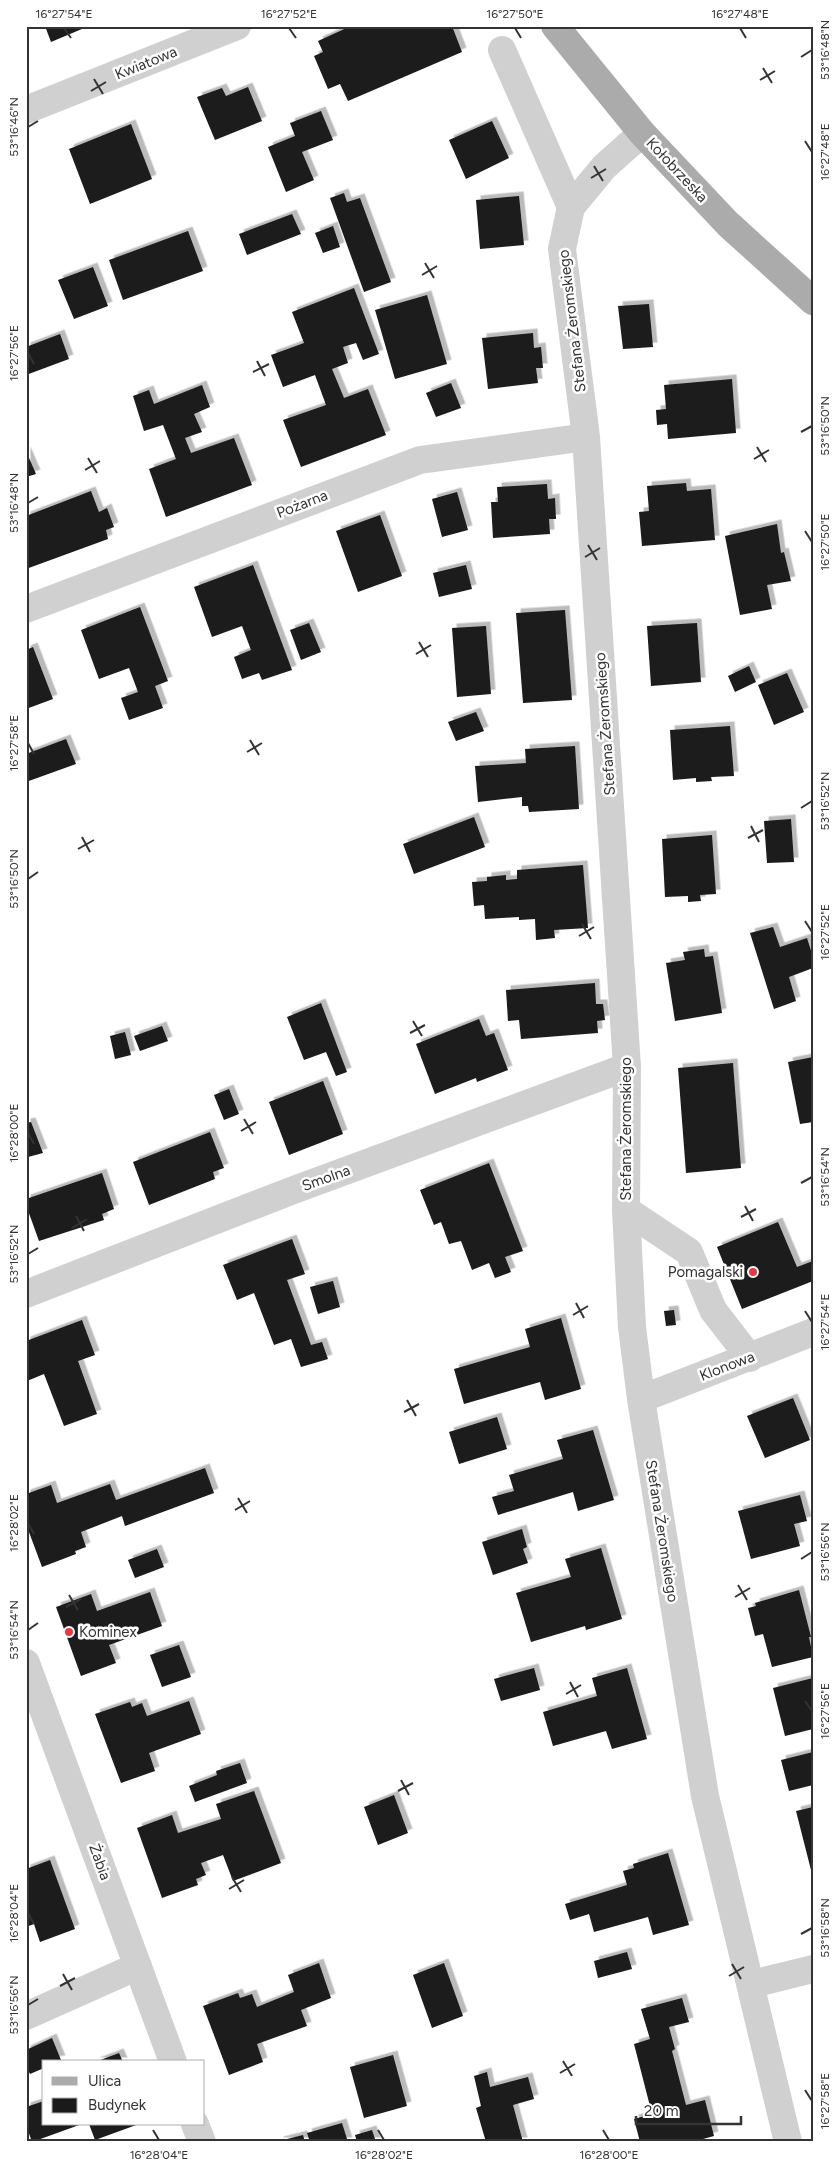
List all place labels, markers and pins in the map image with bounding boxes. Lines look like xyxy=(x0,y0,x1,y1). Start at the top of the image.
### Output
place label: Pomagalski xyxy=(668,1263,743,1281)
marker: Pomagalski xyxy=(747,1266,759,1278)
place label: Kominex xyxy=(79,1623,137,1641)
marker: Kominex xyxy=(63,1626,75,1638)

